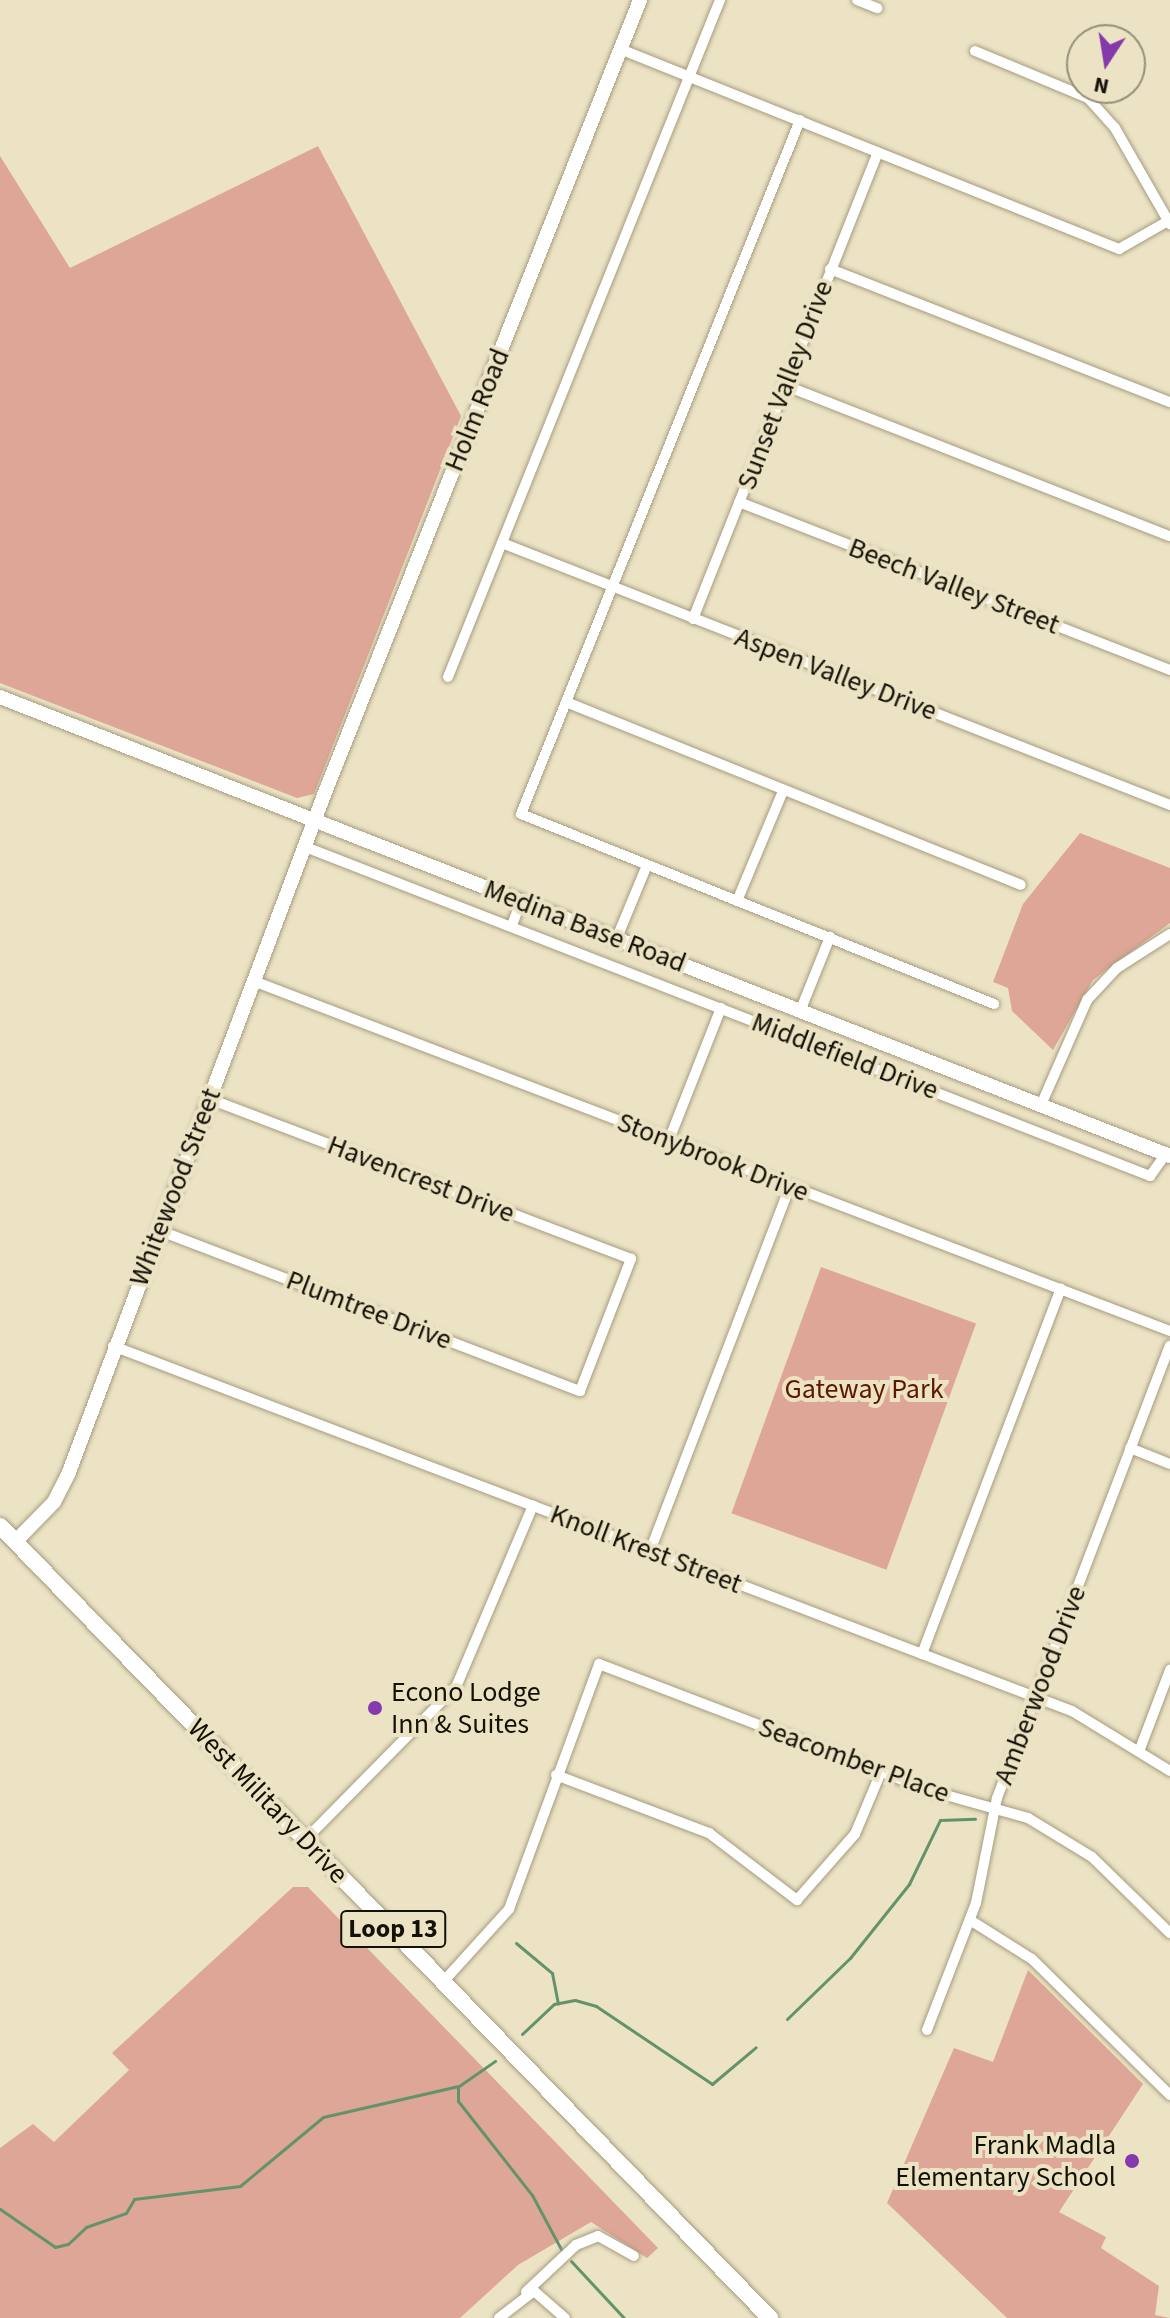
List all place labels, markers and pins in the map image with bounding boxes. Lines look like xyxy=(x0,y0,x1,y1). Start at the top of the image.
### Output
place label: Econo Lodge Inn & Suites xyxy=(391,1675,541,1741)
marker: Econo Lodge Inn & Suites xyxy=(366,1699,384,1717)
place label: Frank Madla Elementary School xyxy=(895,2128,1116,2194)
marker: Frank Madla Elementary School xyxy=(1123,2152,1141,2170)

